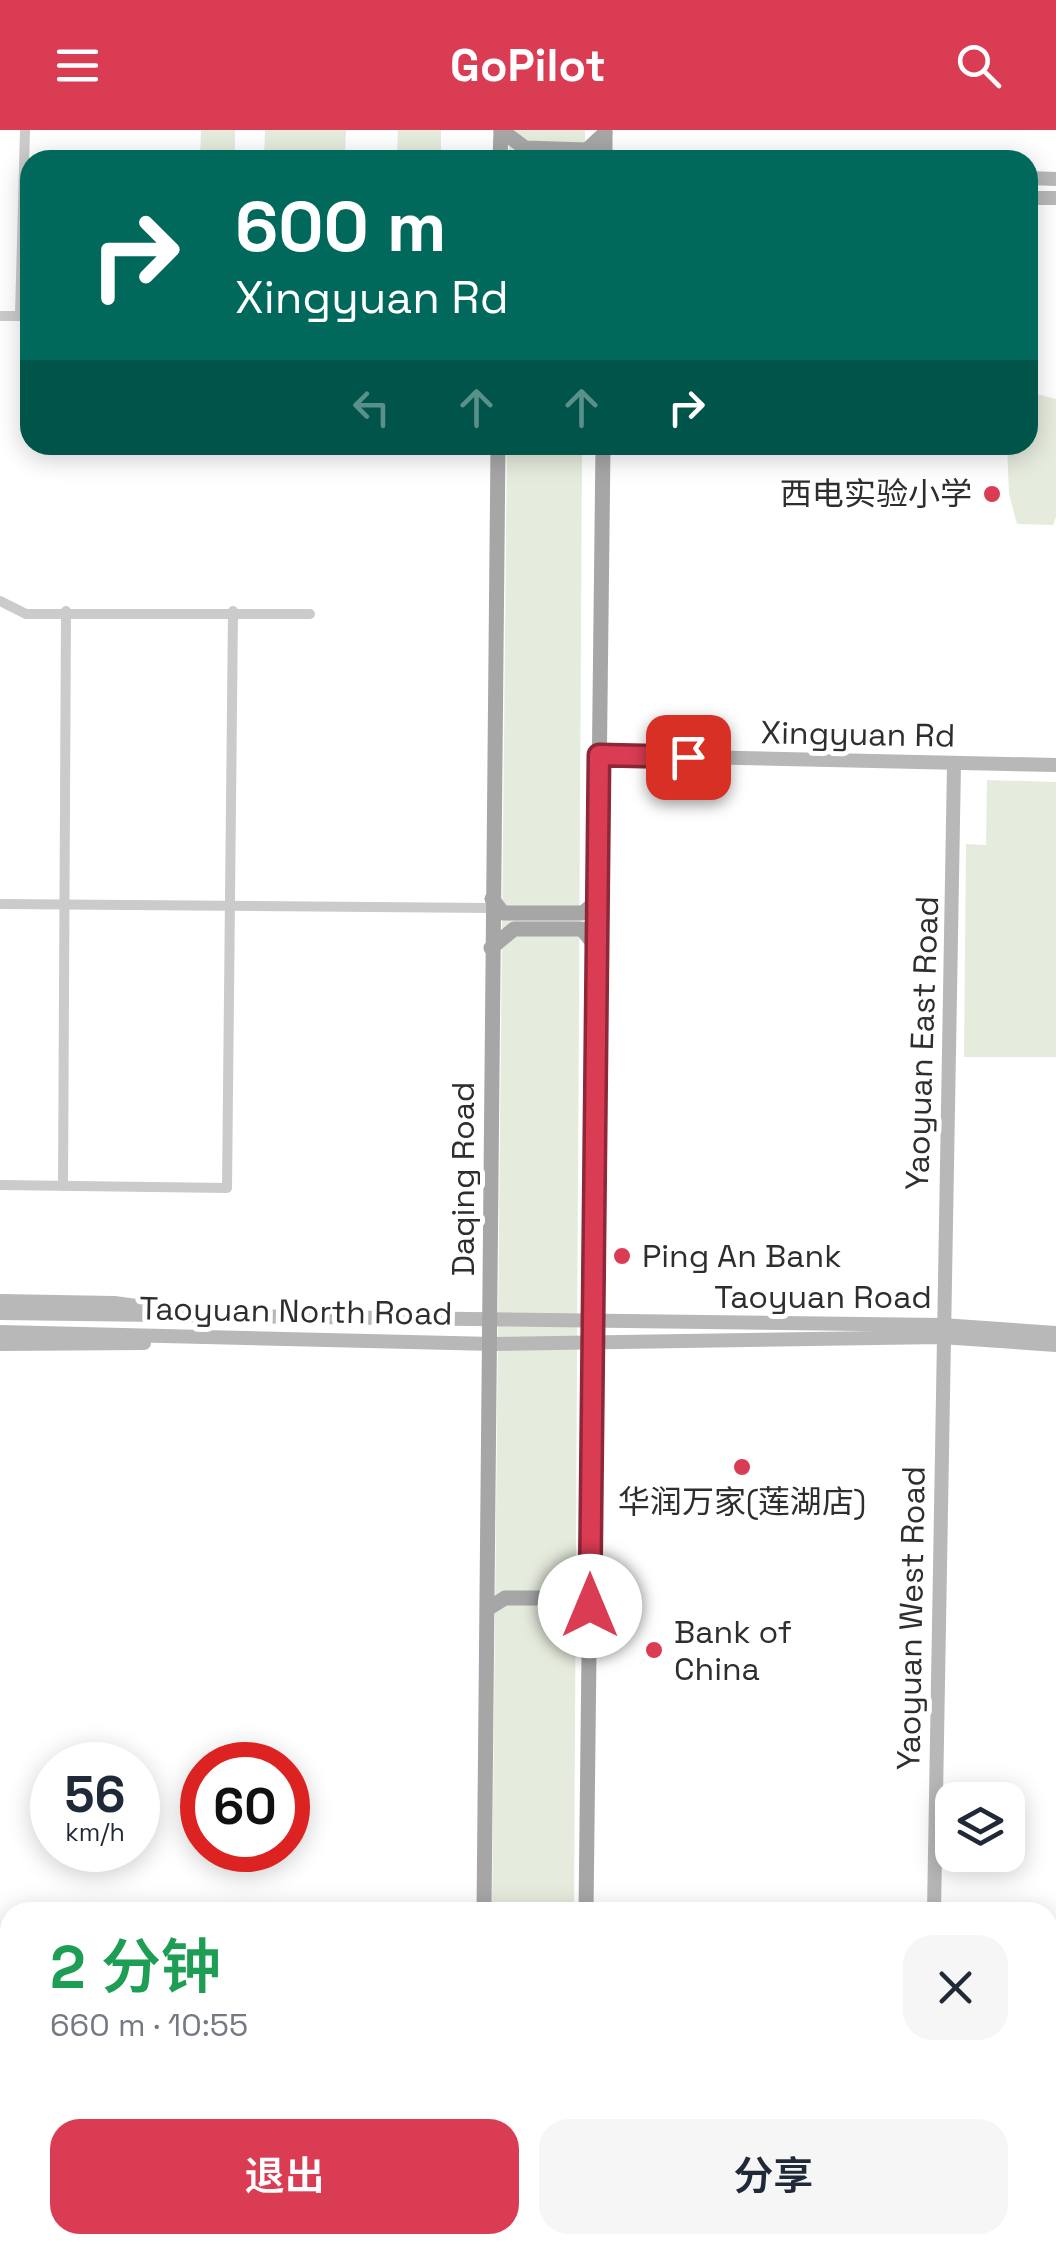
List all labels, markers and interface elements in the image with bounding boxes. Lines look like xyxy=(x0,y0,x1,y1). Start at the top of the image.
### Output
text: GoPilot xyxy=(450,37,606,94)
icon: menu xyxy=(50,38,105,93)
icon: search xyxy=(951,38,1006,93)
text: 600 m xyxy=(235,182,447,271)
icon: right xyxy=(70,190,200,320)
text: Xingyuan Rd xyxy=(235,269,509,326)
icon: left xyxy=(344,380,399,435)
icon: ahead xyxy=(449,380,504,435)
icon: ahead xyxy=(554,380,609,435)
icon: right xyxy=(659,380,714,435)
place label: 西电实验小学 xyxy=(780,474,972,514)
marker: 西电实验小学 xyxy=(981,483,1003,505)
street label: Xingyuan Rd xyxy=(760,712,956,756)
pin xyxy=(646,715,731,800)
icon: arrive xyxy=(661,730,716,785)
street label: Yaoyuan East Road xyxy=(897,895,947,1191)
street label: Daqing Road xyxy=(443,1082,483,1276)
place label: Ping An Bank xyxy=(642,1236,841,1276)
marker: Ping An Bank xyxy=(611,1245,633,1267)
street label: Taoyuan Road xyxy=(714,1277,932,1317)
street label: Taoyuan North Road xyxy=(139,1288,453,1334)
marker: 华润万家(莲湖店) xyxy=(731,1456,753,1478)
street label: Yaoyuan West Road xyxy=(888,1466,934,1770)
place label: 华润万家(莲湖店) xyxy=(618,1482,866,1522)
position arrow xyxy=(538,1554,642,1658)
place label: Bank of China xyxy=(674,1612,792,1689)
marker: Bank of China xyxy=(643,1639,665,1661)
speed limit sign: 60 xyxy=(180,1742,310,1872)
text: 56 xyxy=(65,1763,125,1827)
map controls xyxy=(935,1782,1025,1872)
button: layers xyxy=(935,1782,1025,1872)
text: km/h xyxy=(65,1816,125,1848)
text: 2 分钟 xyxy=(50,1929,221,2006)
button: close xyxy=(903,1935,1008,2040)
text: 660 m · 10:55 xyxy=(50,2005,248,2045)
button: 退出 xyxy=(50,2119,519,2234)
button: 分享 xyxy=(539,2119,1008,2234)

